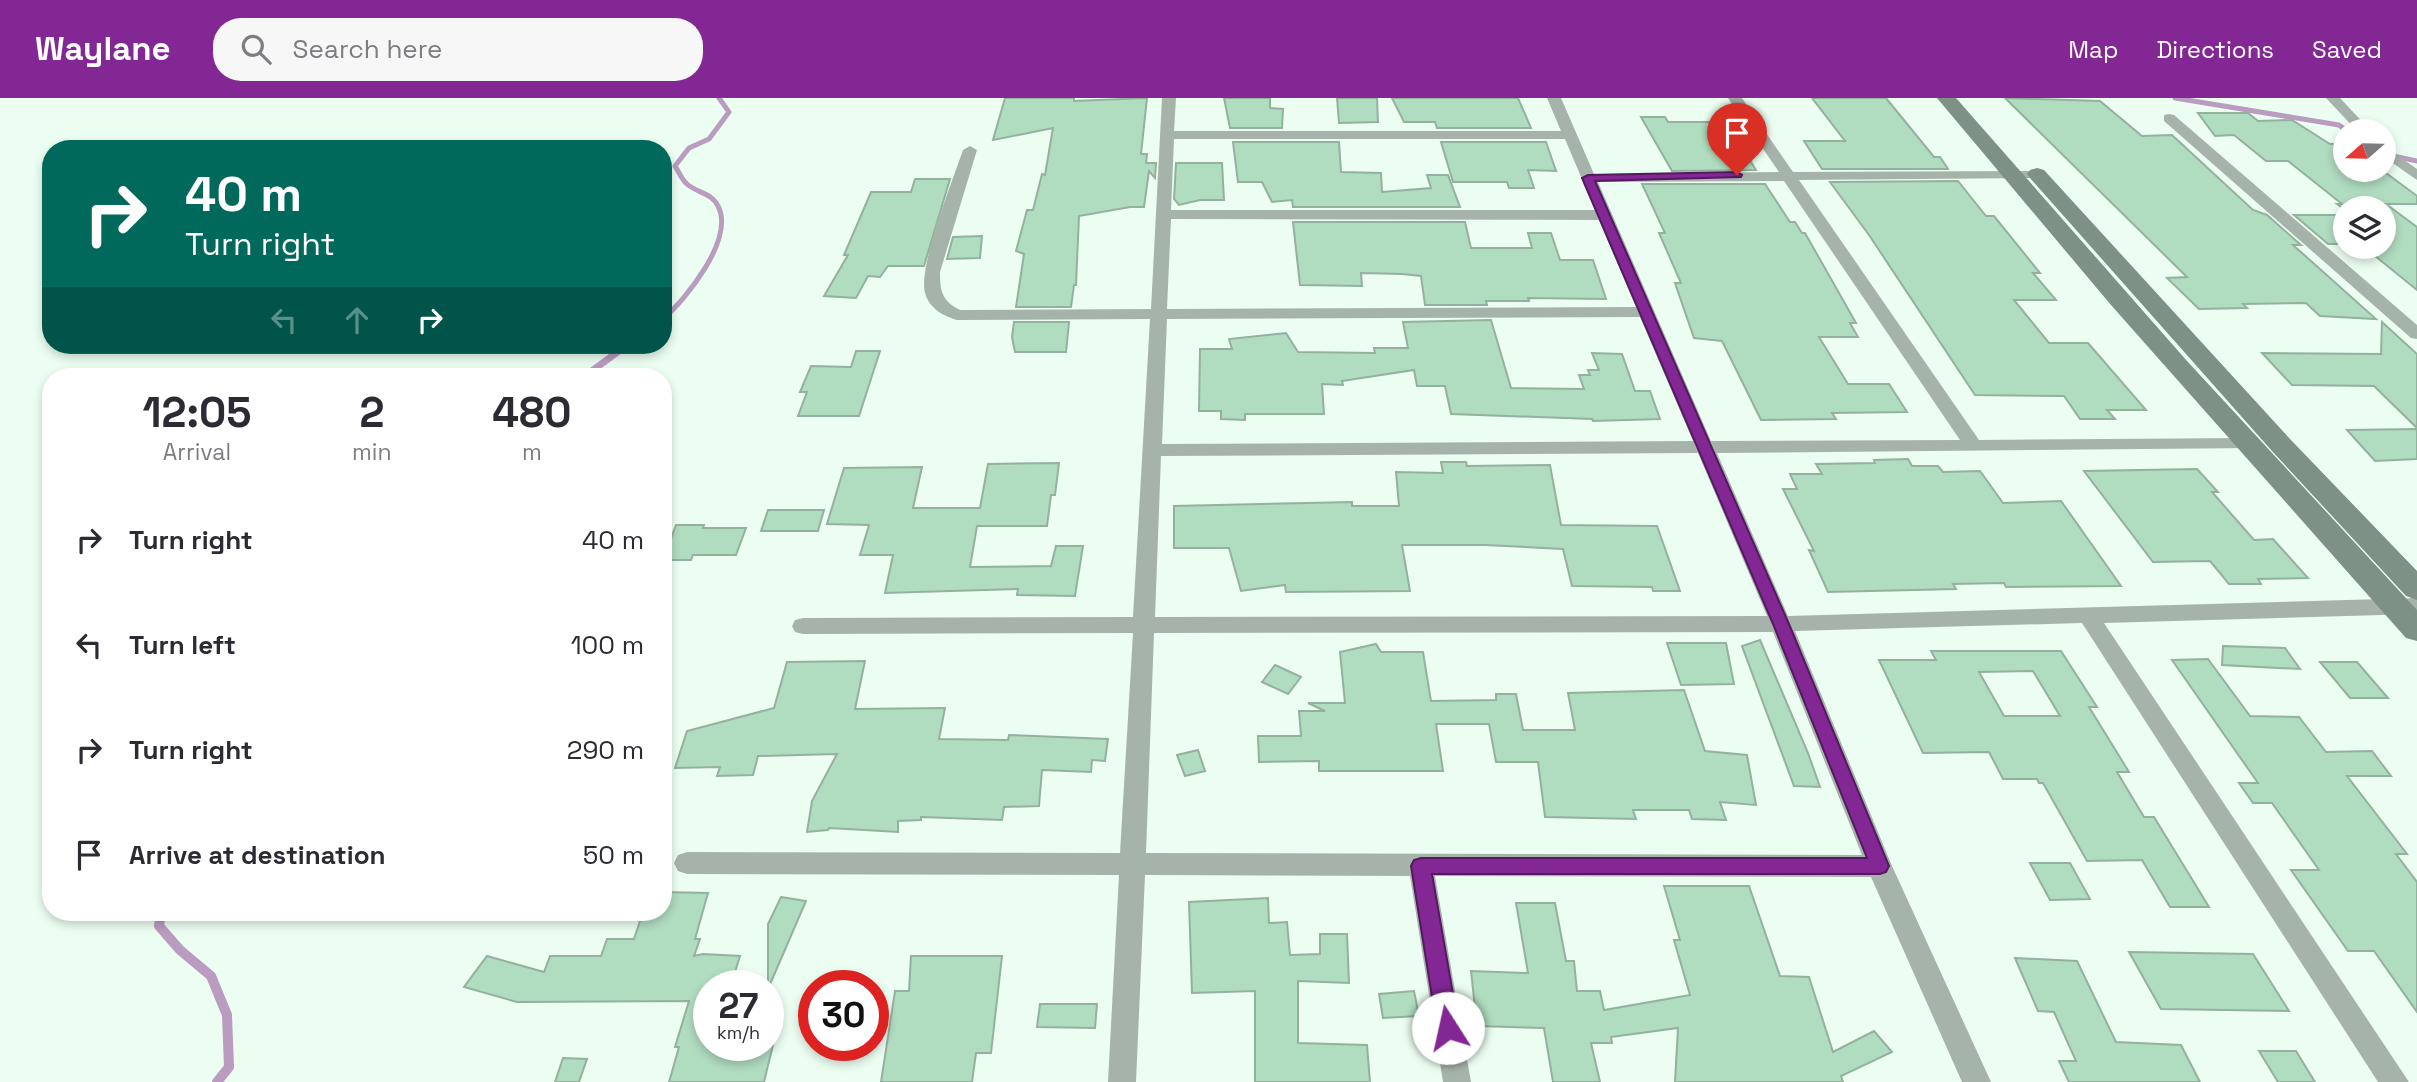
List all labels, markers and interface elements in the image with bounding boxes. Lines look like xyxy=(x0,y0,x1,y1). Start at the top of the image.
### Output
search box xyxy=(213,18,703,81)
text: Waylane xyxy=(35,28,171,70)
icon: search xyxy=(237,30,275,68)
text: Search here xyxy=(293,32,442,66)
text: Map xyxy=(2068,34,2118,65)
text: Directions xyxy=(2156,34,2274,65)
text: Saved xyxy=(2312,34,2382,65)
pin xyxy=(1707,103,1767,175)
icon: arrive xyxy=(1718,114,1756,152)
north arrow xyxy=(2333,119,2396,182)
map controls xyxy=(2333,119,2396,259)
text: 40 m xyxy=(185,163,302,225)
icon: right xyxy=(70,168,161,259)
button: layers xyxy=(2333,196,2396,259)
text: Turn right xyxy=(185,224,335,264)
icon: left xyxy=(265,301,303,339)
icon: ahead xyxy=(338,301,376,339)
icon: right xyxy=(411,301,449,339)
text: 12:05 xyxy=(143,386,251,439)
text: 2 xyxy=(359,386,384,439)
text: 480 xyxy=(492,386,571,439)
text: Arrival xyxy=(163,437,231,467)
text: min xyxy=(352,437,392,467)
text: m xyxy=(522,437,542,467)
icon: right xyxy=(70,521,108,559)
text: Turn right xyxy=(129,523,253,557)
text: 40 m xyxy=(582,523,644,557)
icon: left xyxy=(70,626,108,664)
text: Turn left xyxy=(129,628,236,662)
text: 100 m xyxy=(571,628,644,662)
icon: right xyxy=(70,731,108,769)
text: Turn right xyxy=(129,733,253,767)
text: 290 m xyxy=(567,733,644,767)
icon: arrive xyxy=(70,836,108,874)
text: Arrive at destination xyxy=(129,838,386,872)
text: 50 m xyxy=(583,838,644,872)
speed limit sign: 30 xyxy=(798,970,889,1061)
text: 27 xyxy=(719,984,758,1028)
position arrow xyxy=(1411,991,1485,1065)
text: km/h xyxy=(717,1021,760,1044)

